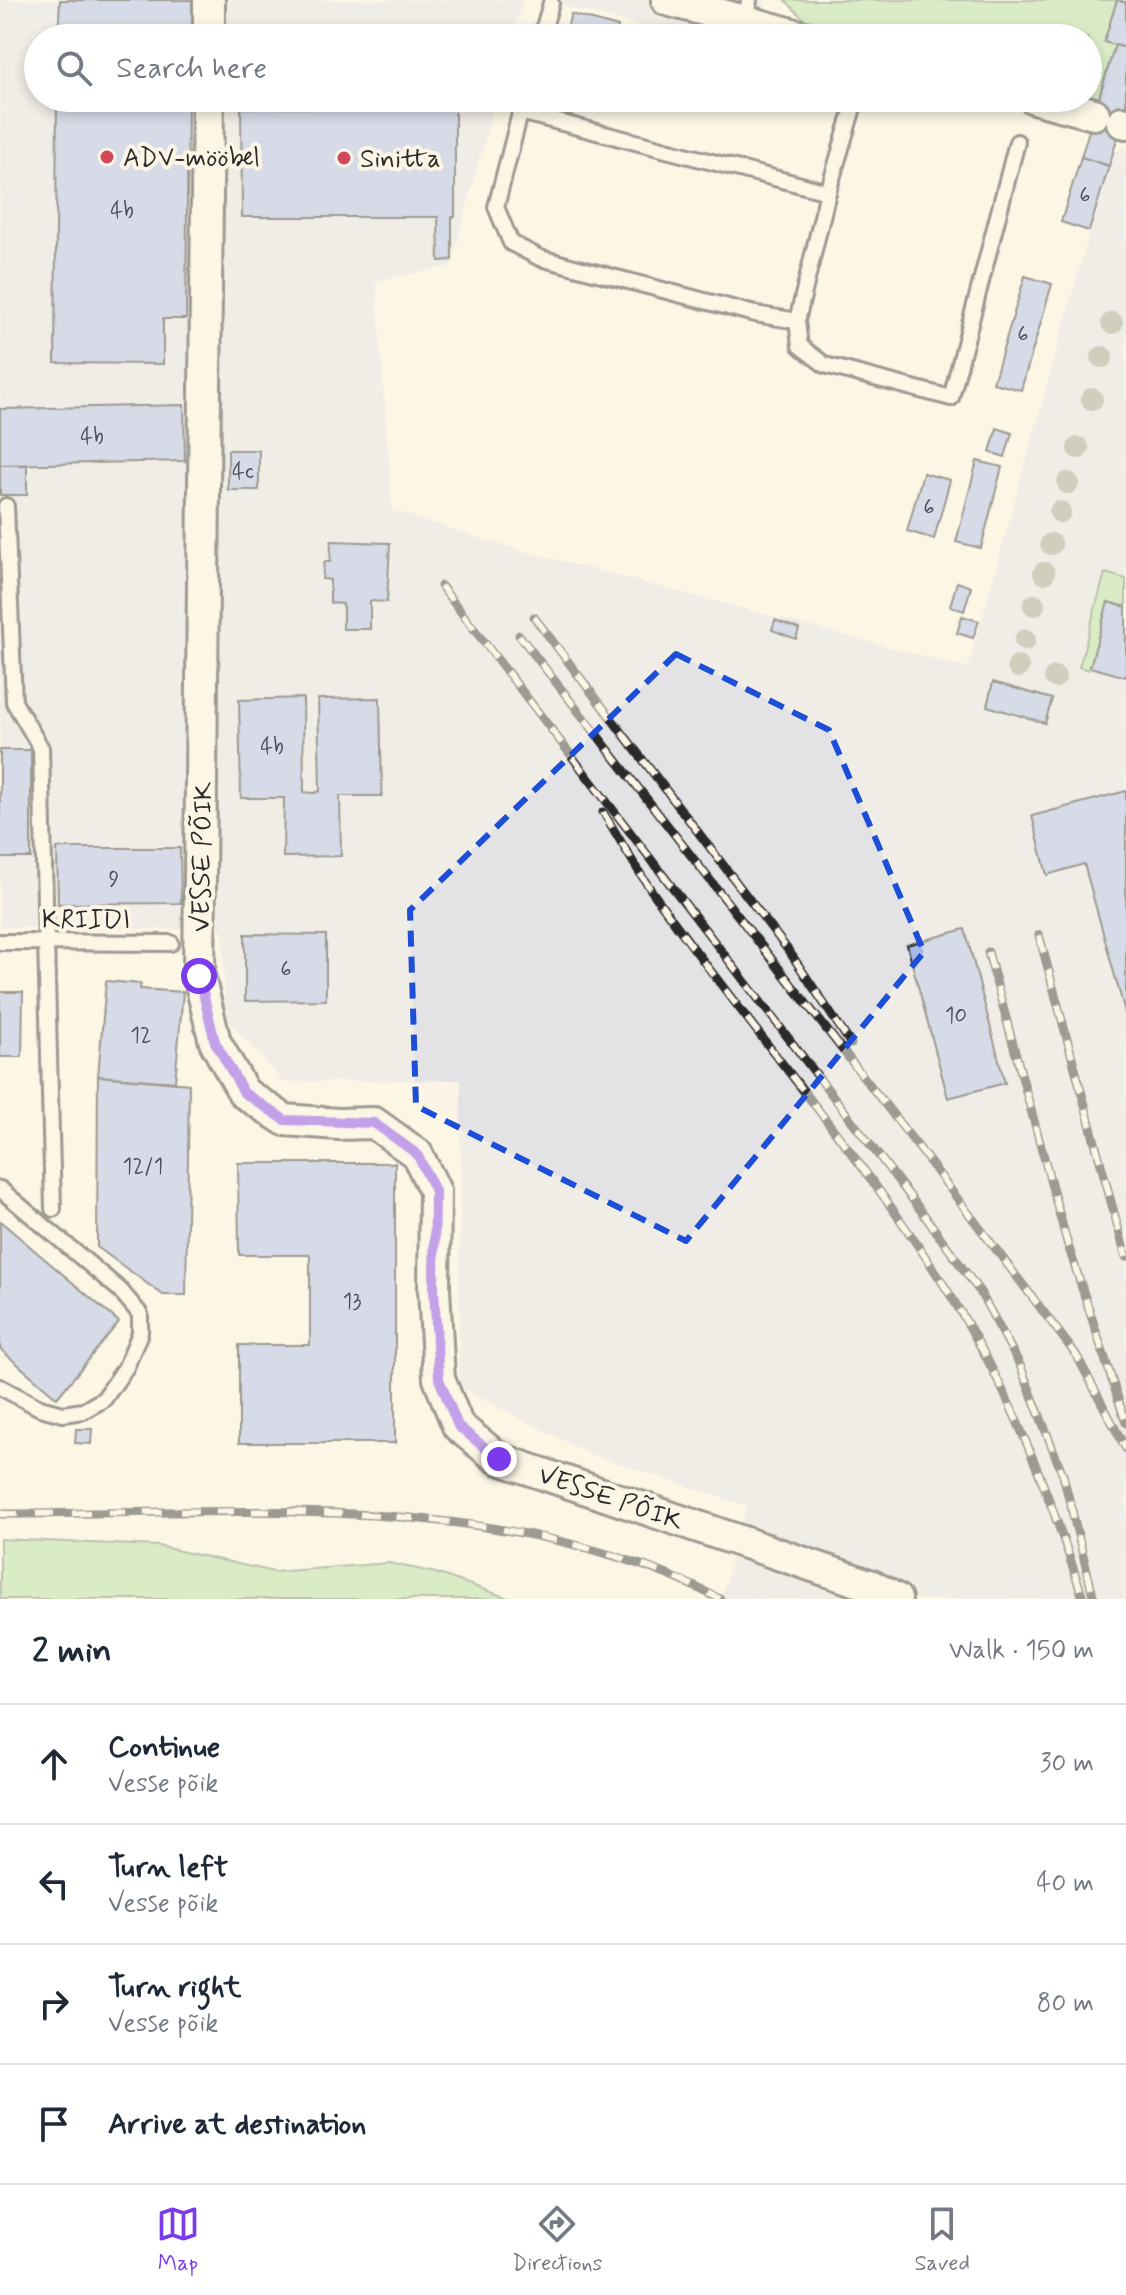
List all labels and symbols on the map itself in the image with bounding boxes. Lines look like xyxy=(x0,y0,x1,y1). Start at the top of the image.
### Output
place label: ADV-mööbel xyxy=(123,142,260,176)
place label: Sinitta xyxy=(360,143,441,177)
marker: ADV-mööbel xyxy=(98,148,116,166)
marker: Sinitta xyxy=(335,149,353,167)
house number: 6 xyxy=(1079,182,1091,210)
house number: 4b xyxy=(110,197,134,225)
house number: 6 xyxy=(1017,321,1029,349)
house number: 4b xyxy=(80,423,104,451)
house number: 4c xyxy=(232,458,254,486)
house number: 6 xyxy=(923,494,935,522)
house number: 4b xyxy=(260,733,284,761)
street label: VESSE PÕIK xyxy=(185,781,221,932)
house number: 9 xyxy=(109,866,119,894)
street label: KRIIDI xyxy=(42,904,130,938)
house number: 6 xyxy=(280,956,292,984)
route start xyxy=(181,958,217,994)
house number: 10 xyxy=(945,1002,967,1030)
house number: 12 xyxy=(130,1022,152,1050)
house number: 12/1 xyxy=(123,1153,163,1181)
house number: 13 xyxy=(342,1288,362,1316)
route end xyxy=(481,1441,517,1477)
street label: VESSE PÕIK xyxy=(534,1458,687,1540)

